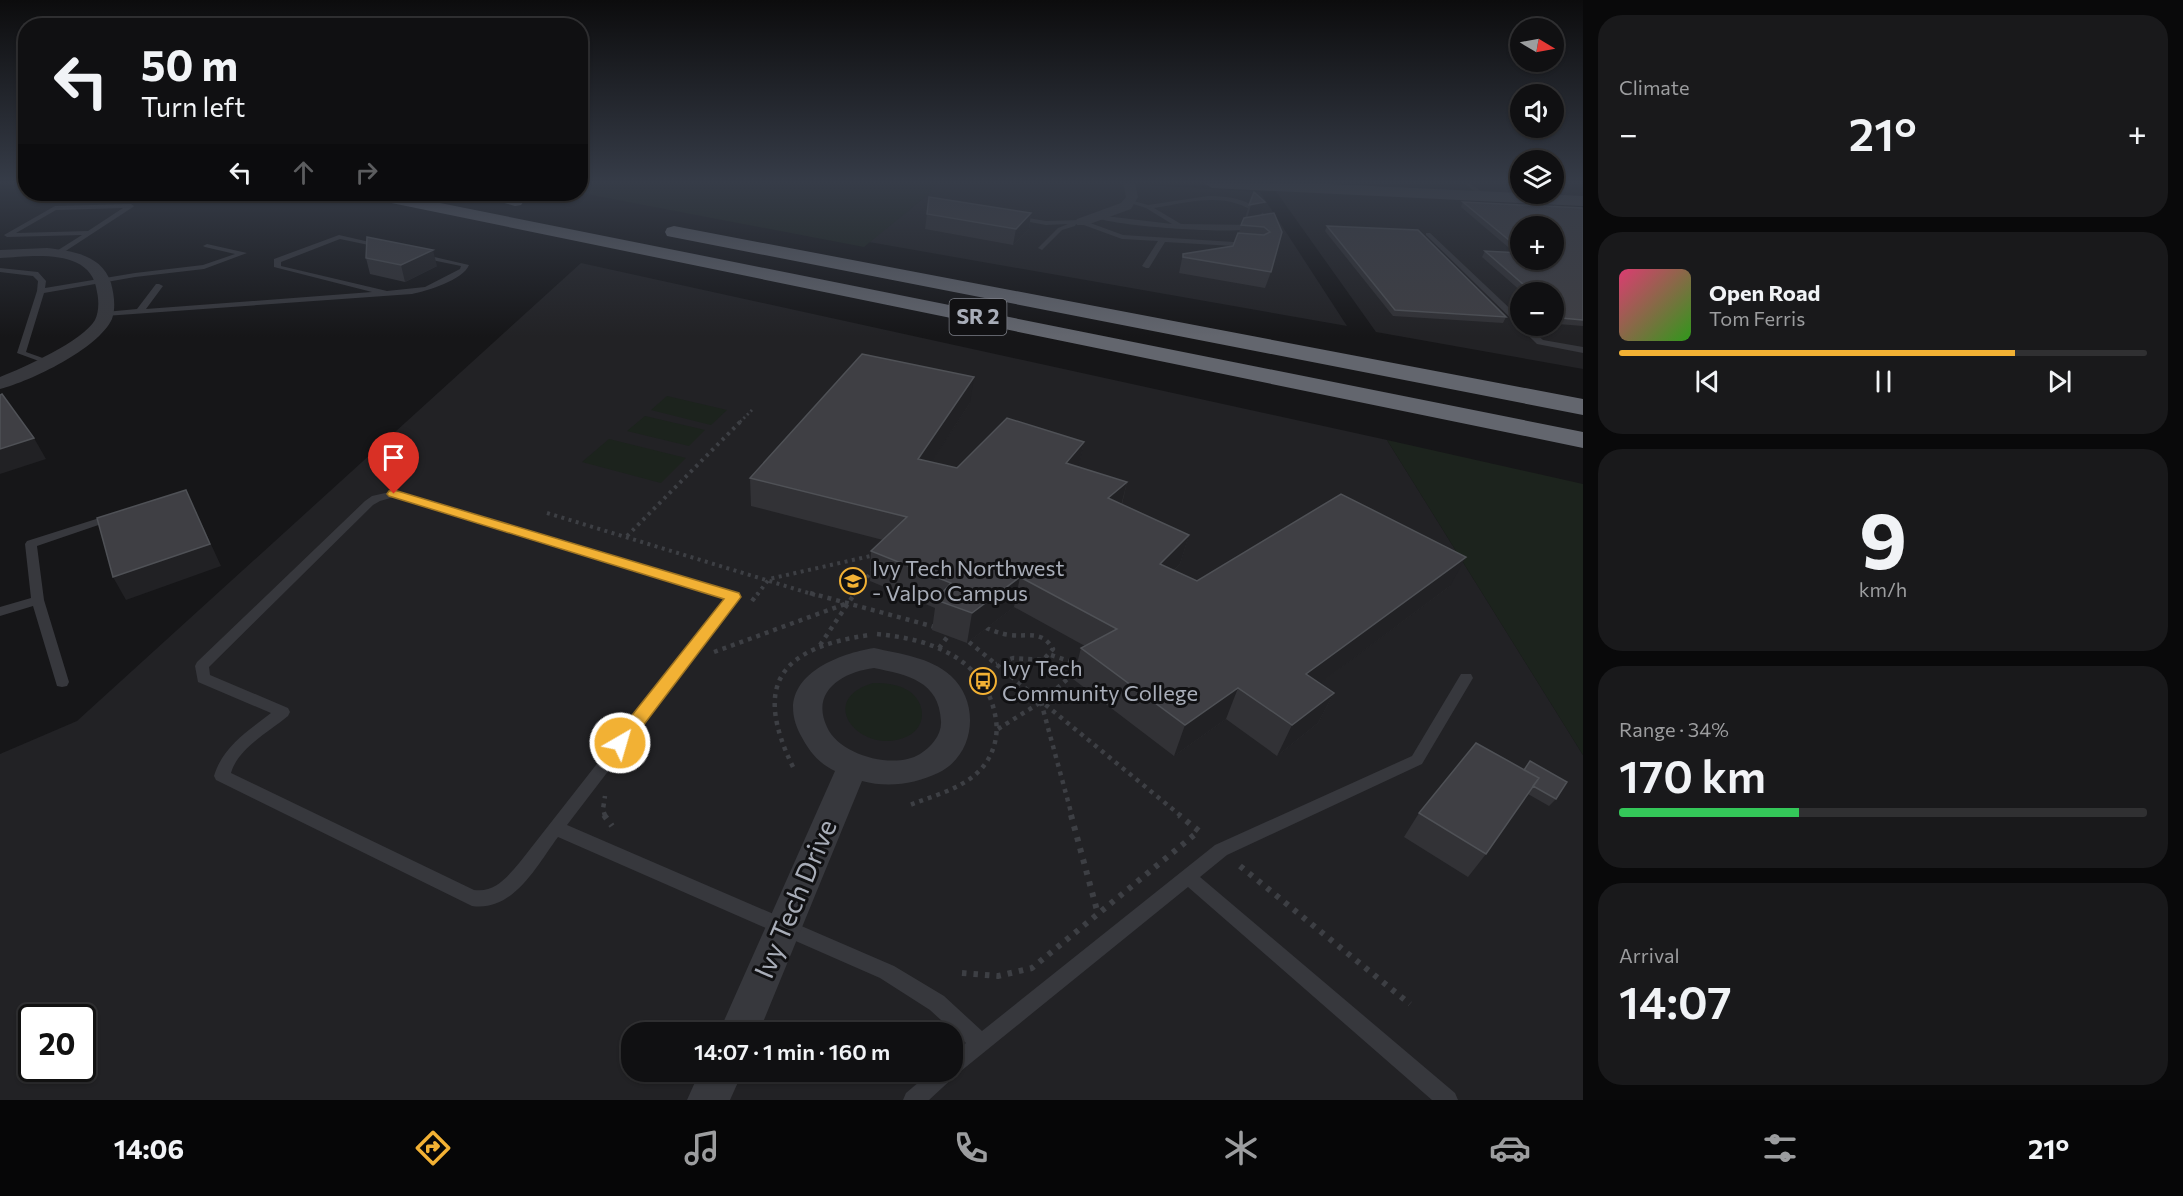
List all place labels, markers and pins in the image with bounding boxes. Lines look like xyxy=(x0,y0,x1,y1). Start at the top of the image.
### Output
pin xyxy=(368,432,419,494)
place label: Ivy Tech Northwest - Valpo Campus xyxy=(872,554,1064,606)
school or university icon: Ivy Tech Northwest - Valpo Campus xyxy=(838,566,868,596)
place label: Ivy Tech Community College xyxy=(1002,654,1198,706)
bus stop icon: Ivy Tech Community College xyxy=(968,666,998,696)

